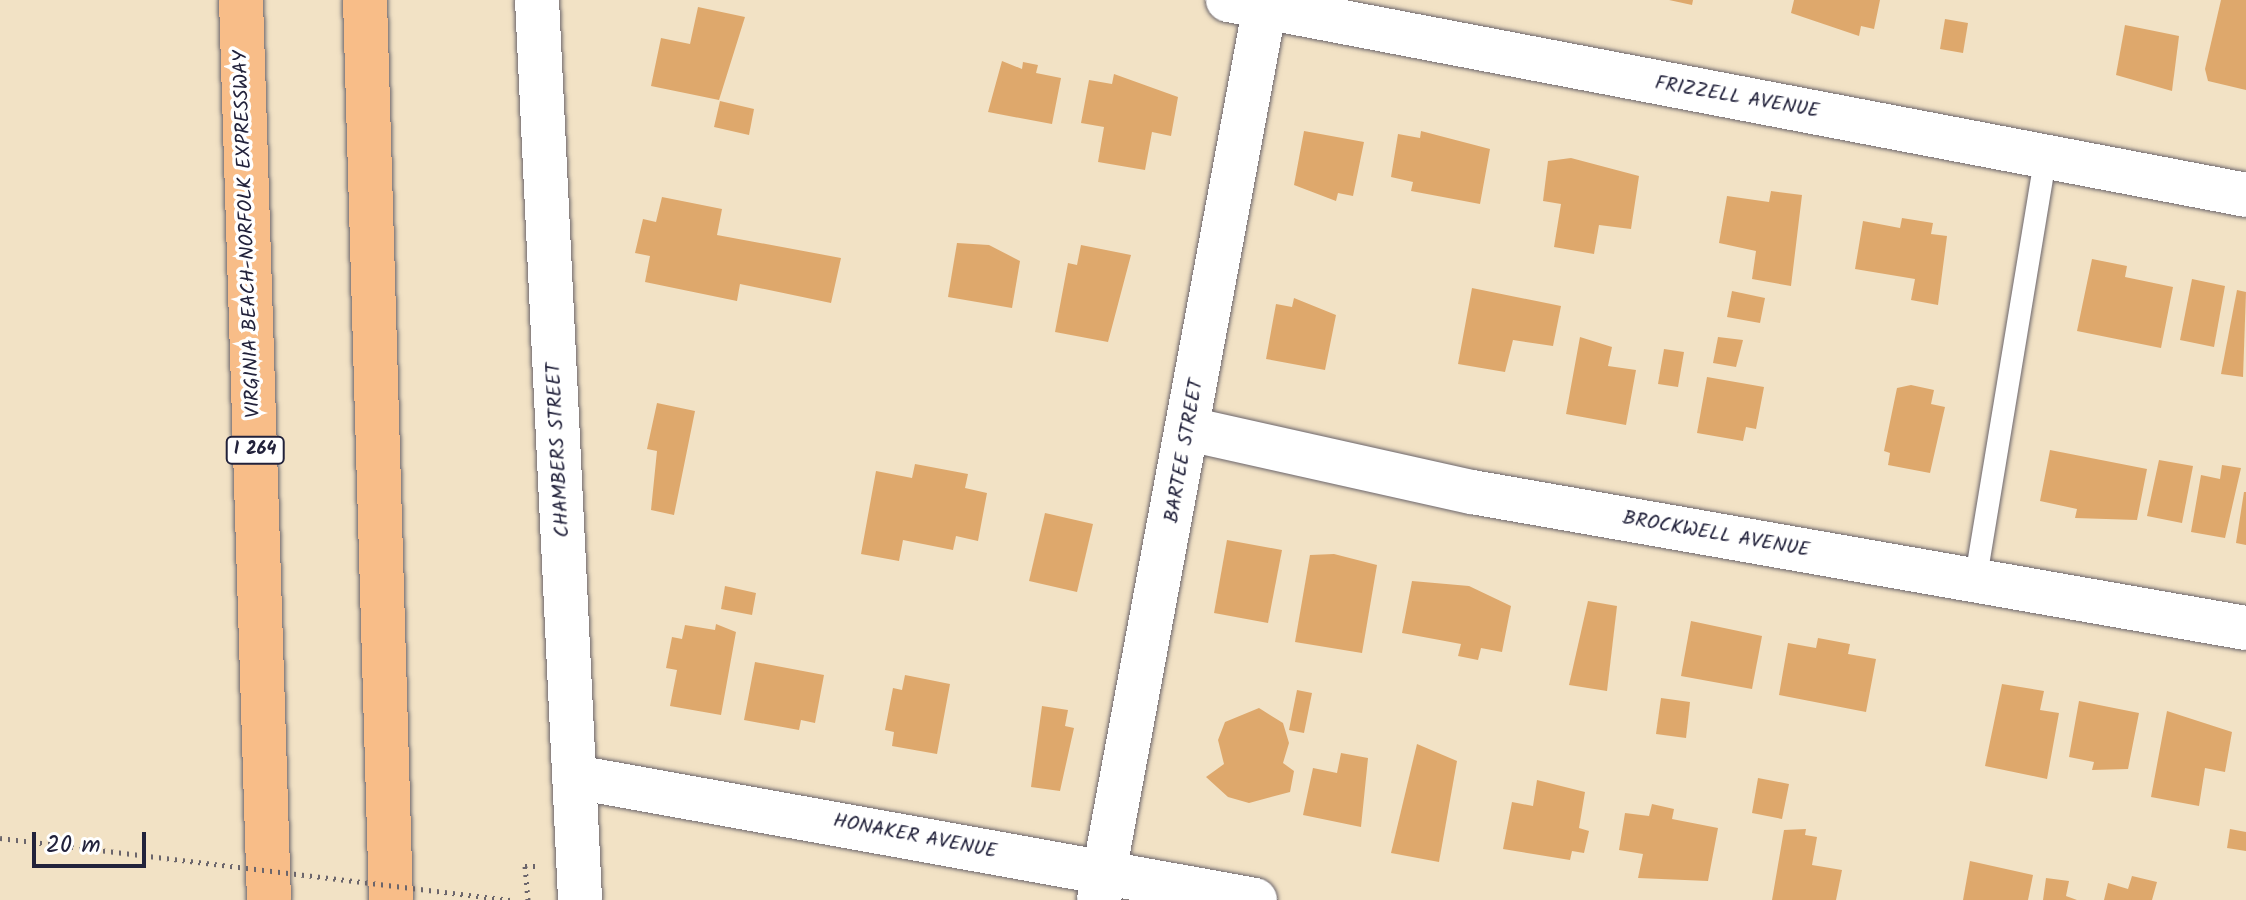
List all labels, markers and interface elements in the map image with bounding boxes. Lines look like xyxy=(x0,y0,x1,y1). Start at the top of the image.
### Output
street label: VIRGINIA BEACH-NORFOLK EXPRESSWAY xyxy=(230,50,266,418)
street label: FRIZZELL AVENUE xyxy=(1653,72,1821,124)
street label: CHAMBERS STREET xyxy=(542,362,576,538)
street label: BARTEE STREET xyxy=(1161,377,1209,525)
road number: I 264 xyxy=(225,436,285,464)
street label: BROCKWELL AVENUE xyxy=(1621,507,1811,563)
street label: HONAKER AVENUE xyxy=(831,809,999,865)
scale bar xyxy=(36,816,150,866)
text: 20 m xyxy=(46,826,101,865)

